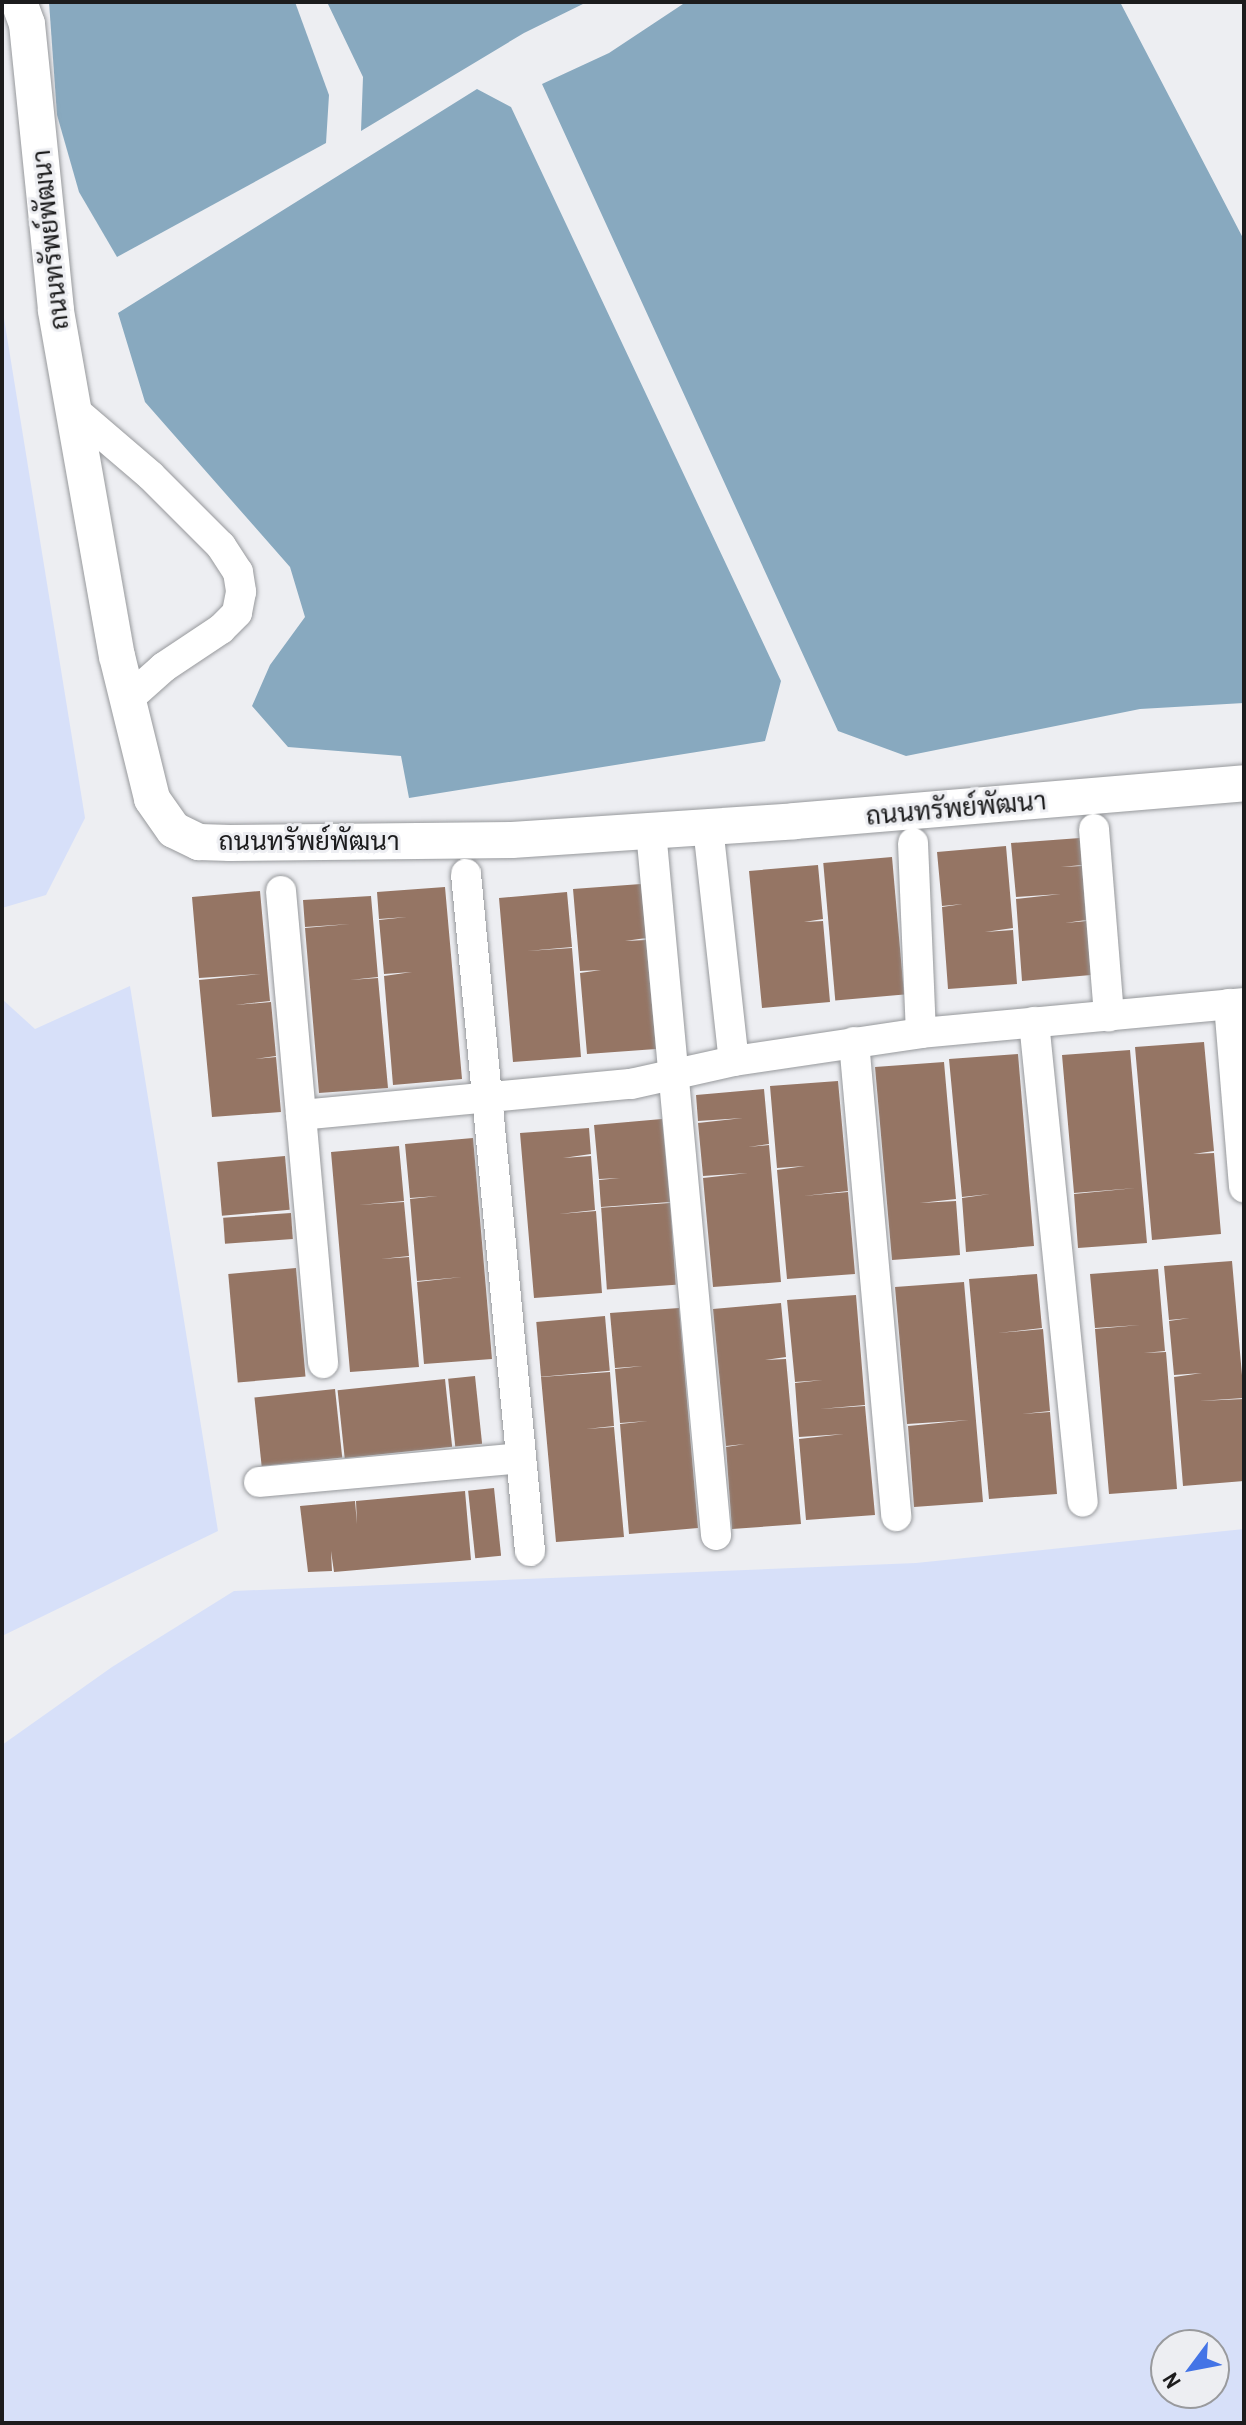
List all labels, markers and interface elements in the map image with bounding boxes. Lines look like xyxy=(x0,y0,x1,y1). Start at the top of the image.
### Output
street label: ถนนทรัพย์พัฒนา xyxy=(25,148,75,332)
street label: ถนนทรัพย์พัฒนา xyxy=(864,785,1048,831)
street label: ถนนทรัพย์พัฒนา xyxy=(219,825,399,857)
north arrow xyxy=(1150,2329,1230,2409)
text: N xyxy=(1155,2367,1188,2394)

